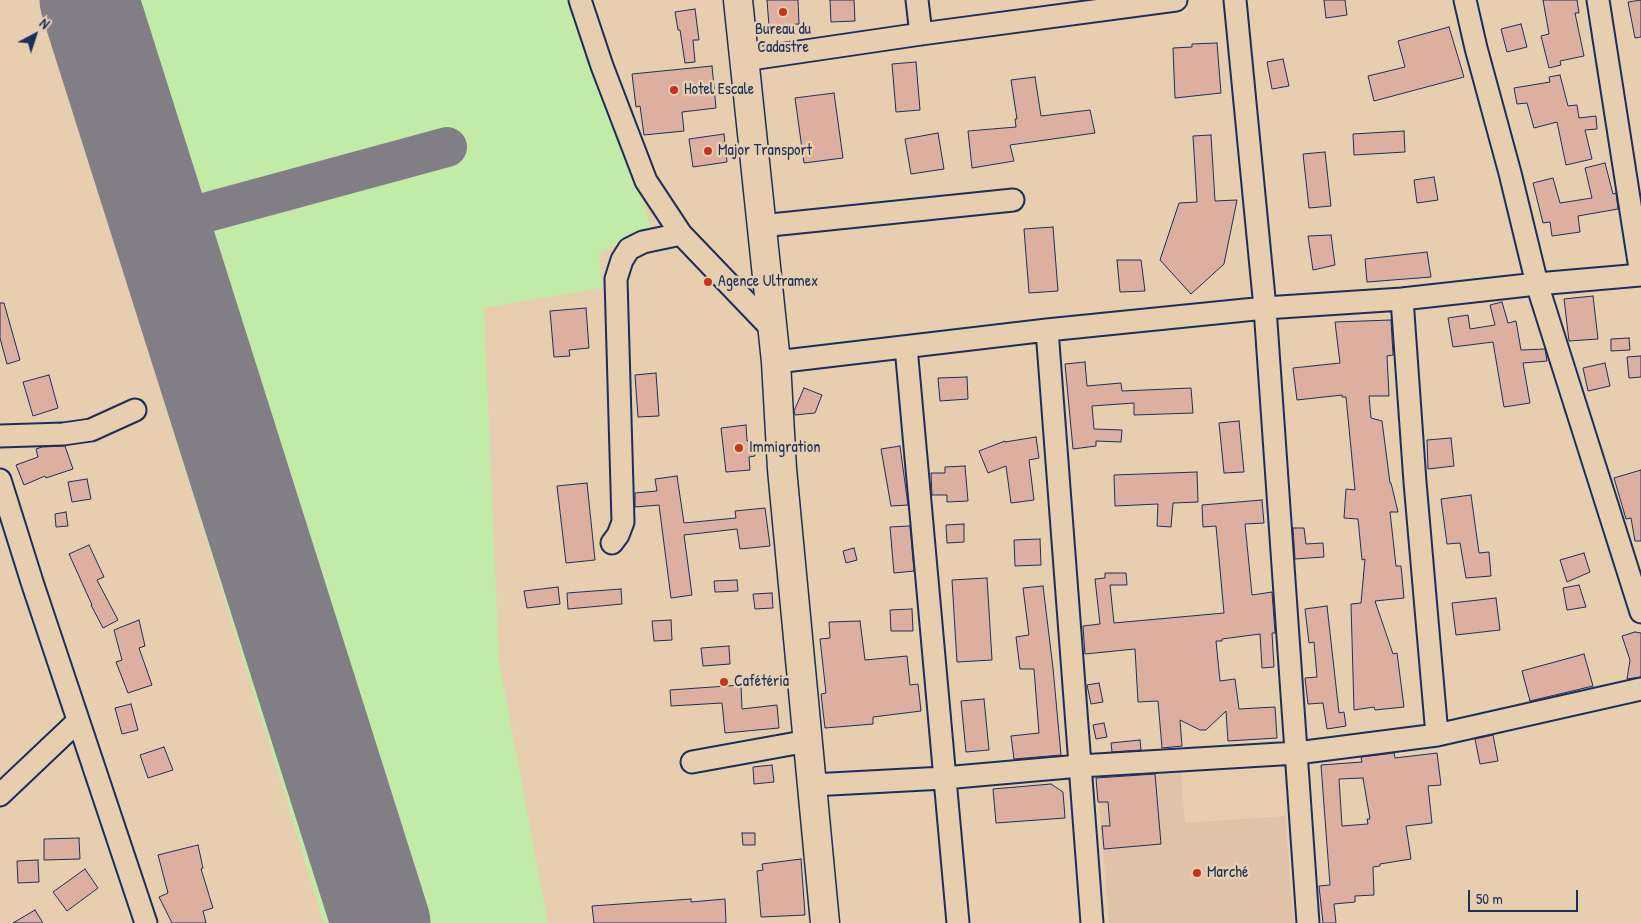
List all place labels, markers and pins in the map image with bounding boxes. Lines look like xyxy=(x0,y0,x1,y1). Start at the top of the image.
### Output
marker: Bureau du Cadastre xyxy=(777,6,789,18)
place label: Bureau du Cadastre xyxy=(755,20,811,58)
place label: Hotel Escale xyxy=(684,80,754,100)
marker: Hotel Escale xyxy=(668,84,680,96)
place label: Major Transport xyxy=(718,141,812,161)
marker: Major Transport xyxy=(702,145,714,157)
place label: Agence Ultramex xyxy=(718,272,818,292)
marker: Agence Ultramex xyxy=(702,276,714,288)
place label: Immigration xyxy=(749,438,820,458)
marker: Immigration xyxy=(733,442,745,454)
place label: Cafétéria xyxy=(734,672,789,692)
marker: Cafétéria xyxy=(718,676,730,688)
place label: Marché xyxy=(1207,863,1248,883)
marker: Marché xyxy=(1191,867,1203,879)

